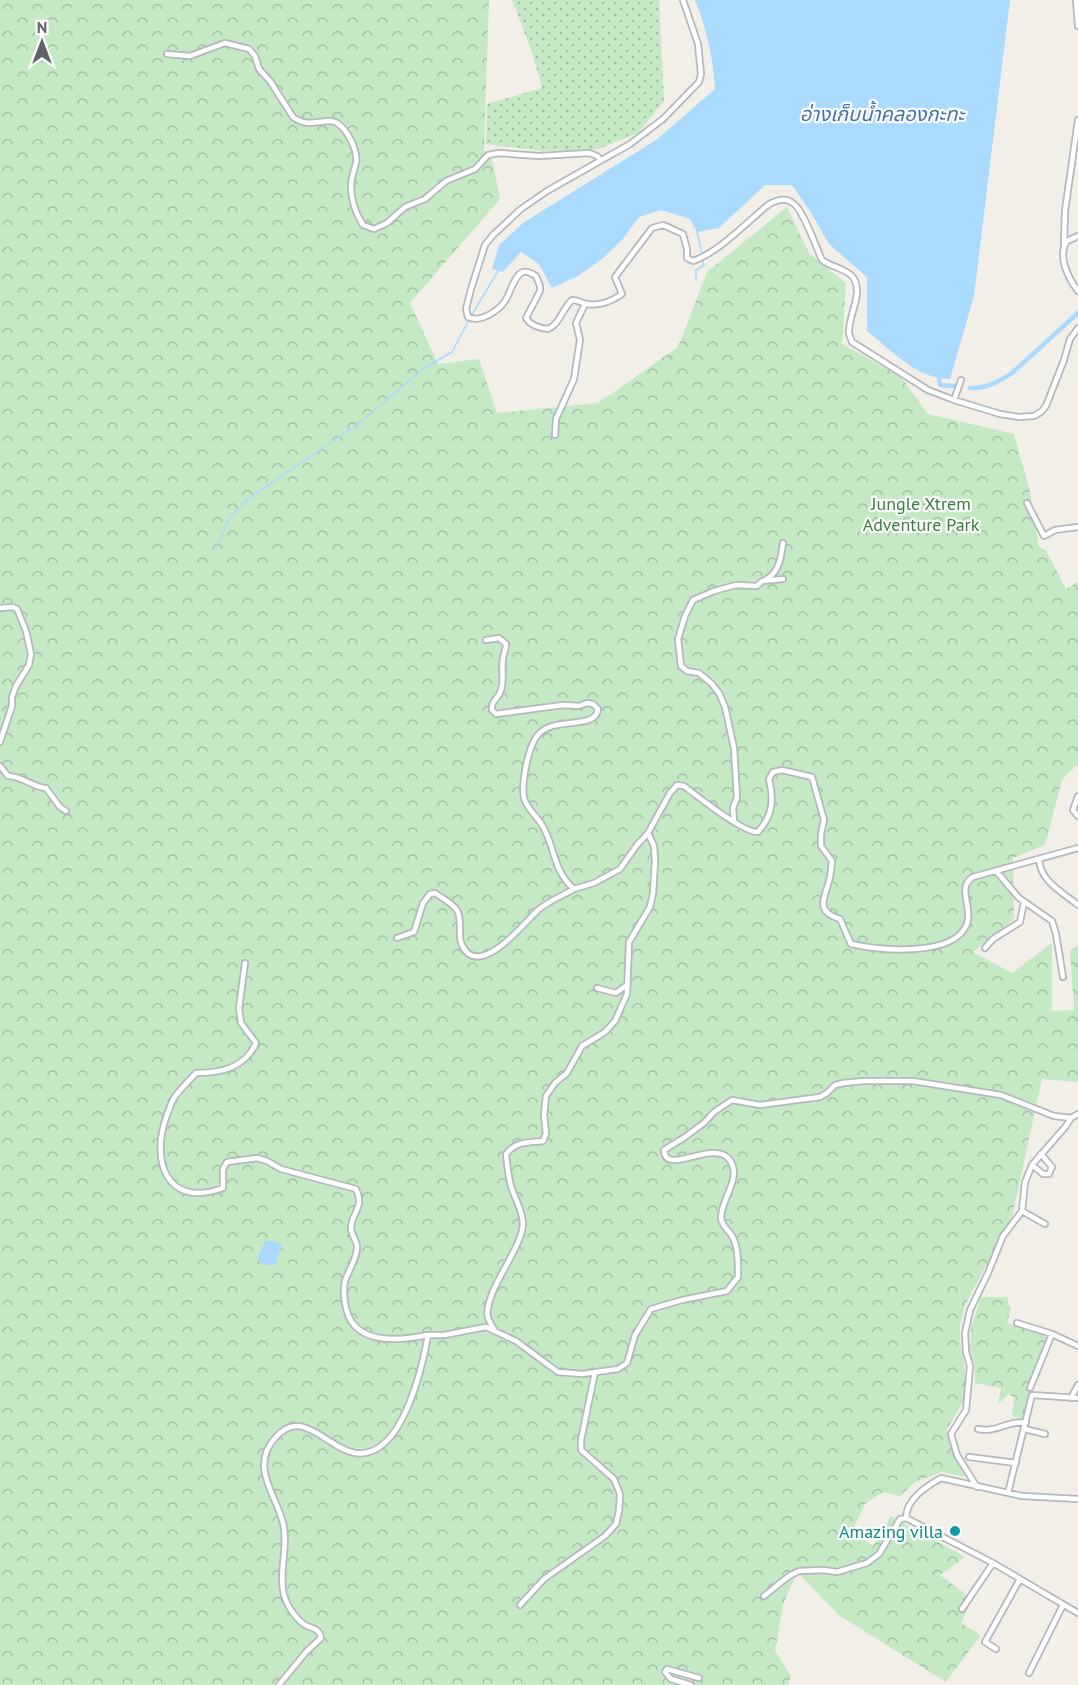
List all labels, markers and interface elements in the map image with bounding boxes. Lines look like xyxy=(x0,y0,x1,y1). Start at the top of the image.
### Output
north arrow xyxy=(12,12,72,72)
text: N xyxy=(37,17,47,37)
water label: อ่างเก็บน้ำคลองกะทะ xyxy=(800,100,966,127)
park label: Jungle Xtrem Adventure Park xyxy=(863,492,980,536)
place label: Amazing villa xyxy=(839,1520,943,1543)
marker: Amazing villa xyxy=(948,1524,962,1538)

